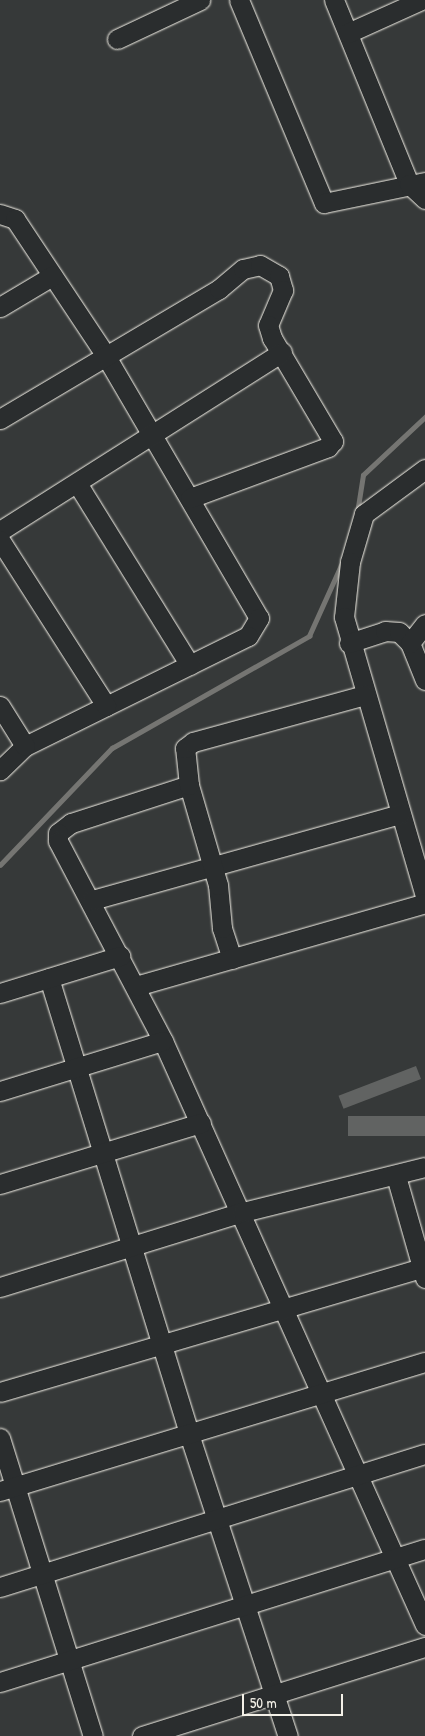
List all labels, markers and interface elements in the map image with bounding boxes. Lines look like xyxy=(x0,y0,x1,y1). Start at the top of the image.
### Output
scale bar xyxy=(245,1684,346,1716)
text: 50 m xyxy=(250,1692,277,1713)

